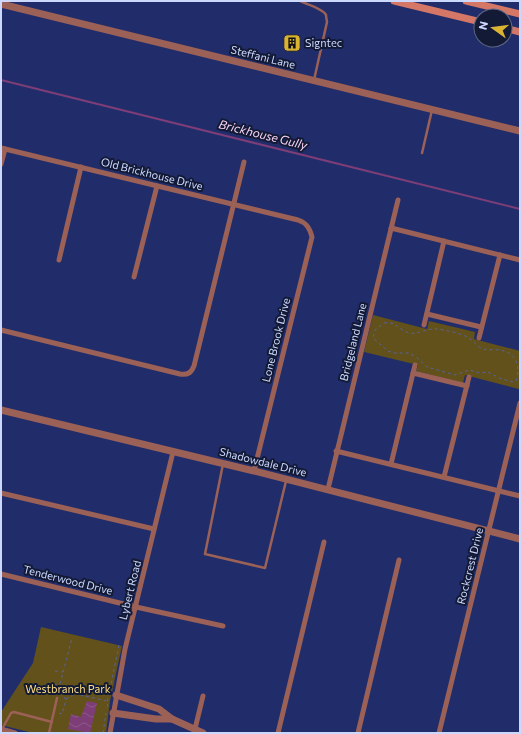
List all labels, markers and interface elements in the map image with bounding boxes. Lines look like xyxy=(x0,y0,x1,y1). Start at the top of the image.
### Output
north arrow xyxy=(473,8,513,48)
text: N xyxy=(476,20,490,31)
building icon: Signtec xyxy=(282,33,302,53)
place label: Signtec xyxy=(305,36,342,49)
street label: Steffani Lane xyxy=(230,42,297,71)
water label: Brickhouse Gully xyxy=(218,116,310,152)
street label: Old Brickhouse Drive xyxy=(100,155,205,193)
street label: Lone Brook Drive xyxy=(259,296,292,383)
street label: Bridgeland Lane xyxy=(337,301,369,382)
street label: Shadowdale Drive xyxy=(218,444,308,479)
street label: Rockcrest Drive xyxy=(454,526,485,605)
street label: Lybert Road xyxy=(116,559,143,621)
street label: Tenderwood Drive xyxy=(22,562,114,597)
park label: Westbranch Park xyxy=(25,682,111,695)

